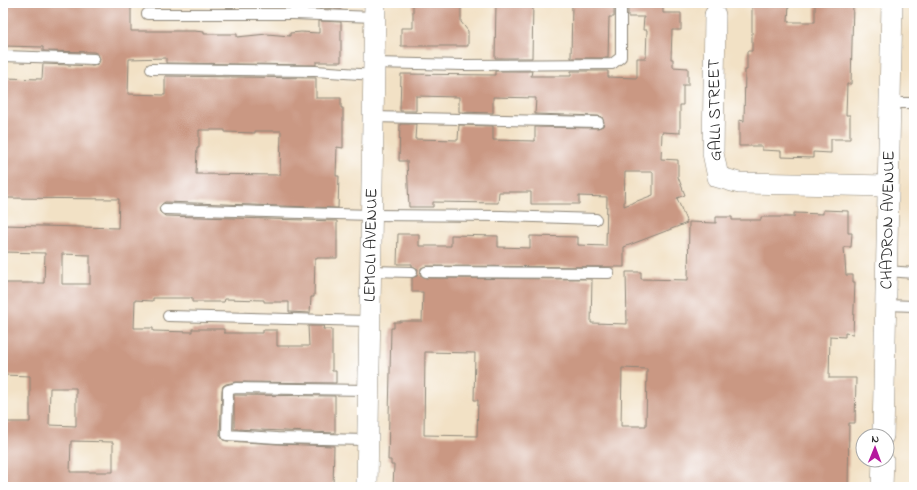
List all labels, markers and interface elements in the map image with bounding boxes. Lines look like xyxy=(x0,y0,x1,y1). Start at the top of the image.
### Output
street label: GALLI STREET xyxy=(702,58,728,161)
street label: CHADRON AVENUE xyxy=(874,150,902,290)
street label: LEMOLI AVENUE xyxy=(358,188,384,302)
north arrow xyxy=(855,428,895,468)
text: N xyxy=(871,431,879,447)

